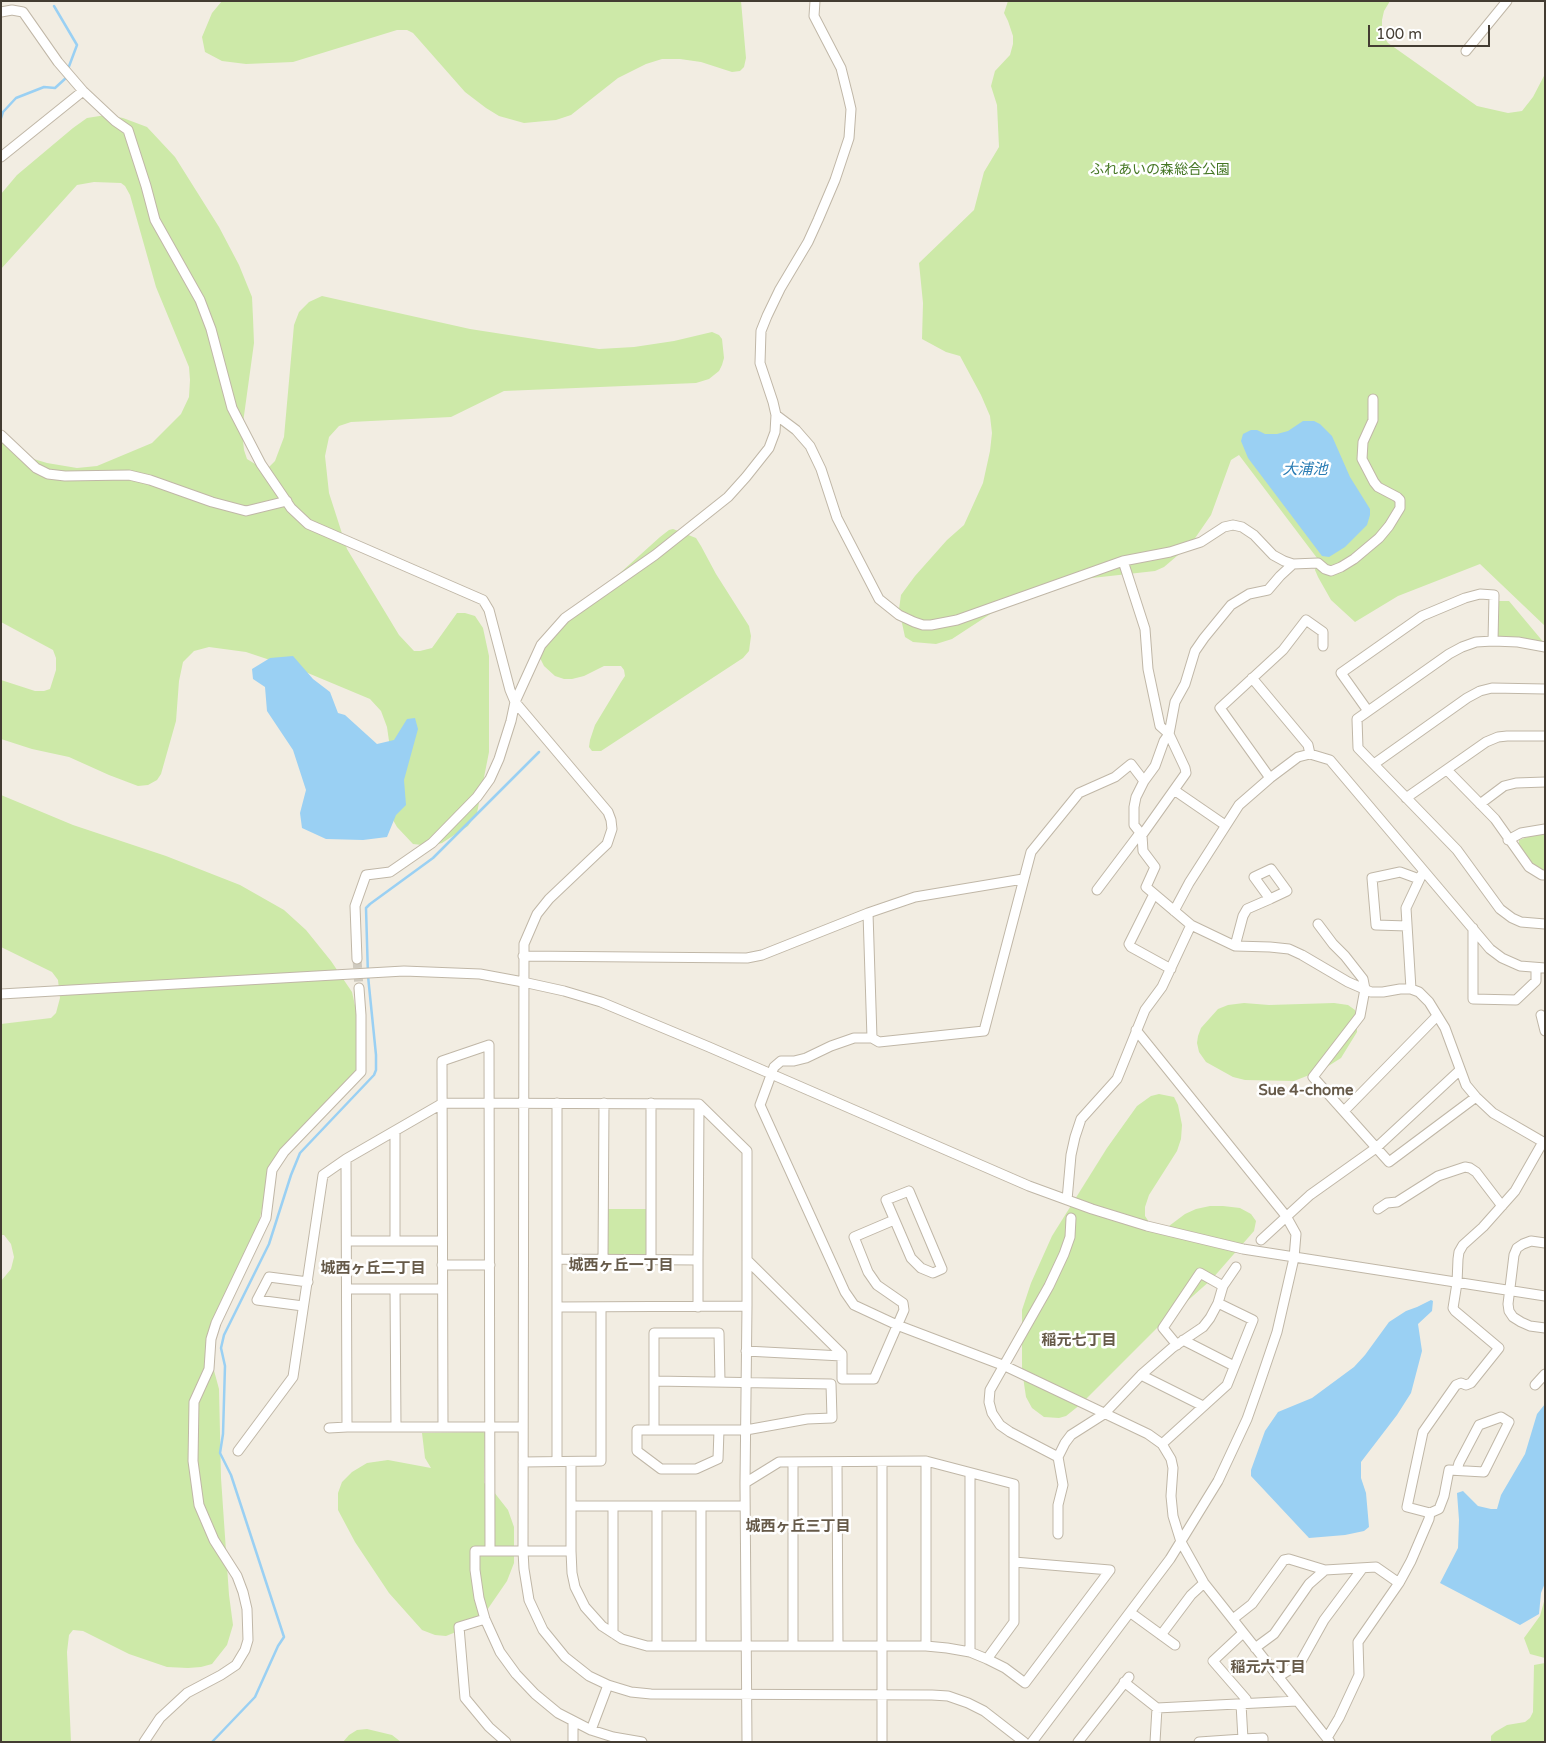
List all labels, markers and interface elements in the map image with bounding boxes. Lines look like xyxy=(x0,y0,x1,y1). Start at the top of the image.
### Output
scale bar xyxy=(1371,15,1494,47)
text: 100 m xyxy=(1376,25,1422,43)
park label: ふれあいの森総合公園 xyxy=(1090,162,1230,178)
water label: 大浦池 xyxy=(1283,461,1327,479)
district label: Sue 4-chome xyxy=(1259,1082,1353,1100)
district label: 城西ヶ丘一丁目 xyxy=(569,1257,673,1275)
district label: 城西ヶ丘二丁目 xyxy=(321,1260,425,1278)
district label: 稲元七丁目 xyxy=(1042,1332,1116,1350)
district label: 城西ヶ丘三丁目 xyxy=(746,1518,850,1536)
district label: 稲元六丁目 xyxy=(1231,1659,1305,1677)

